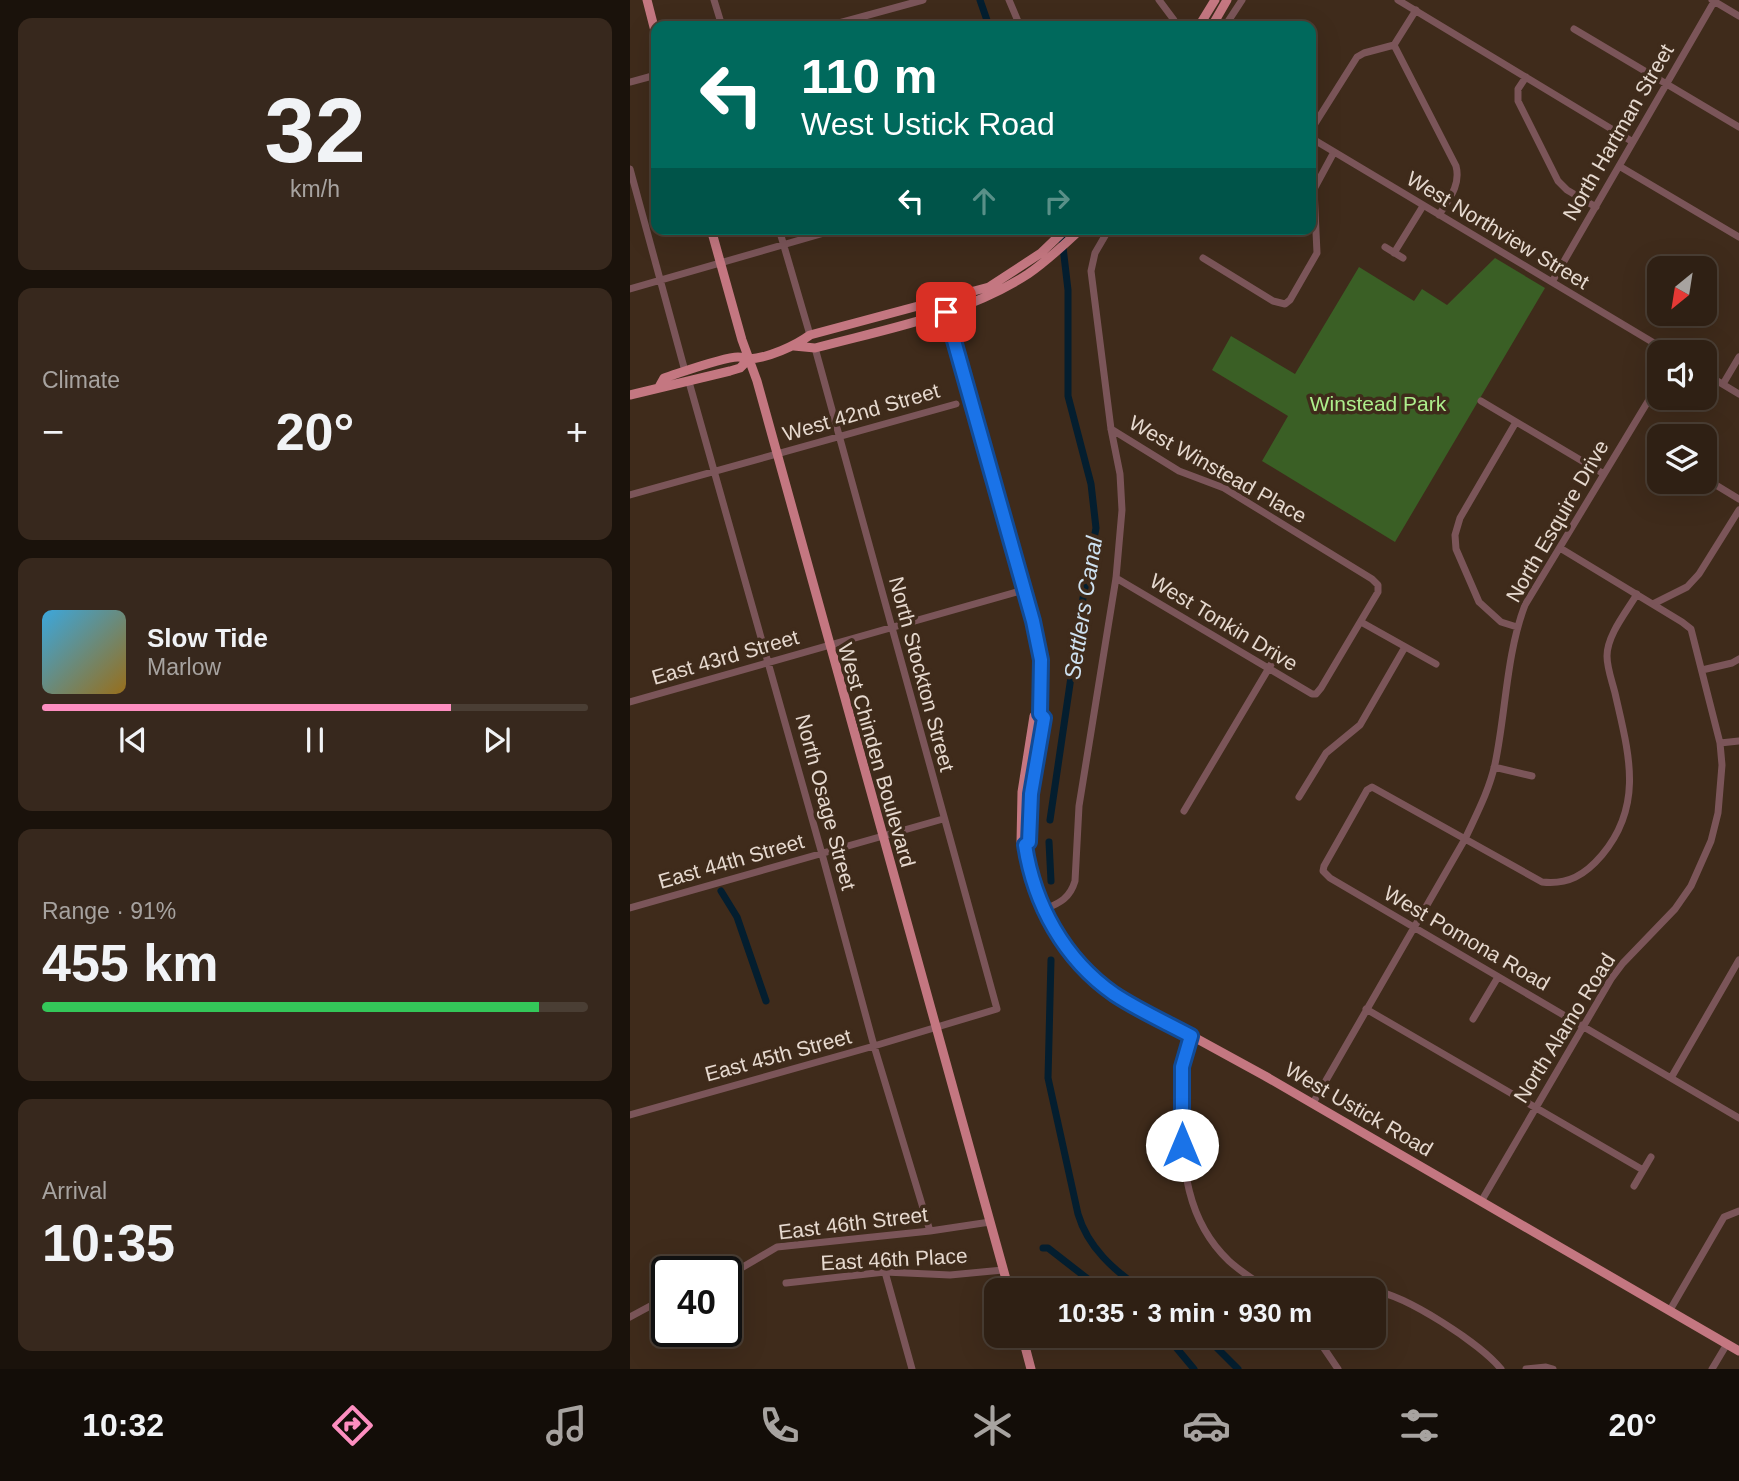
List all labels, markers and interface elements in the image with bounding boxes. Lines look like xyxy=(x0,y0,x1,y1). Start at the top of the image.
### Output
street label: North Hartman Street xyxy=(1558,40,1678,224)
icon: left xyxy=(686,49,777,140)
text: 110 m xyxy=(801,49,937,103)
text: 32 xyxy=(264,80,366,181)
text: West Ustick Road xyxy=(801,106,1055,142)
street label: West Northview Street xyxy=(1403,166,1593,294)
text: km/h xyxy=(290,176,340,202)
icon: left xyxy=(892,182,930,220)
icon: ahead xyxy=(965,182,1003,220)
icon: right xyxy=(1038,182,1076,220)
north arrow xyxy=(1647,256,1717,326)
map controls xyxy=(1647,256,1717,494)
pin xyxy=(916,282,976,342)
icon: arrive xyxy=(927,293,965,331)
button: sound xyxy=(1647,340,1717,410)
text: Climate xyxy=(42,367,120,393)
street label: West 42nd Street xyxy=(780,379,942,445)
park label: Winstead Park xyxy=(1310,392,1447,415)
text: 20° xyxy=(276,403,354,461)
text: − xyxy=(42,411,64,453)
text: + xyxy=(566,411,588,453)
street label: West Winstead Place xyxy=(1125,411,1311,527)
button: layers xyxy=(1647,424,1717,494)
street label: North Esquire Drive xyxy=(1501,436,1613,606)
water label: Settlers Canal xyxy=(1059,534,1107,681)
street label: West Tonkin Drive xyxy=(1146,569,1302,675)
street label: North Stockton Street xyxy=(885,574,959,774)
text: Slow Tide xyxy=(147,623,268,653)
street label: East 43rd Street xyxy=(649,625,801,689)
street label: West Chinden Boulevard xyxy=(834,640,920,870)
text: Marlow xyxy=(147,654,221,680)
street label: North Osage Street xyxy=(791,712,861,893)
icon: previous xyxy=(114,721,152,759)
icon: pause xyxy=(296,721,334,759)
icon: next xyxy=(478,721,516,759)
street label: East 44th Street xyxy=(655,829,807,893)
street label: West Pomona Road xyxy=(1380,881,1554,995)
text: Range · 91% xyxy=(42,898,176,924)
text: 455 km xyxy=(42,934,218,992)
street label: North Alamo Road xyxy=(1509,949,1619,1107)
street label: East 45th Street xyxy=(702,1024,854,1086)
street label: West Ustick Road xyxy=(1281,1057,1437,1161)
position arrow xyxy=(1145,1108,1219,1182)
text: Arrival xyxy=(42,1178,107,1204)
street label: East 46th Street xyxy=(777,1202,929,1244)
text: 10:35 xyxy=(42,1214,175,1272)
street label: East 46th Place xyxy=(820,1244,968,1274)
speed limit sign: 40 xyxy=(651,1256,742,1347)
text: 10:35 · 3 min · 930 m xyxy=(1058,1298,1312,1328)
icon: directions xyxy=(328,1401,377,1450)
icon: music xyxy=(542,1401,591,1450)
icon: phone xyxy=(755,1401,804,1450)
icon: climate xyxy=(968,1401,1017,1450)
icon: car xyxy=(1182,1401,1231,1450)
icon: filters xyxy=(1395,1401,1444,1450)
text: 10:32 xyxy=(82,1407,164,1443)
text: 20° xyxy=(1608,1407,1657,1443)

